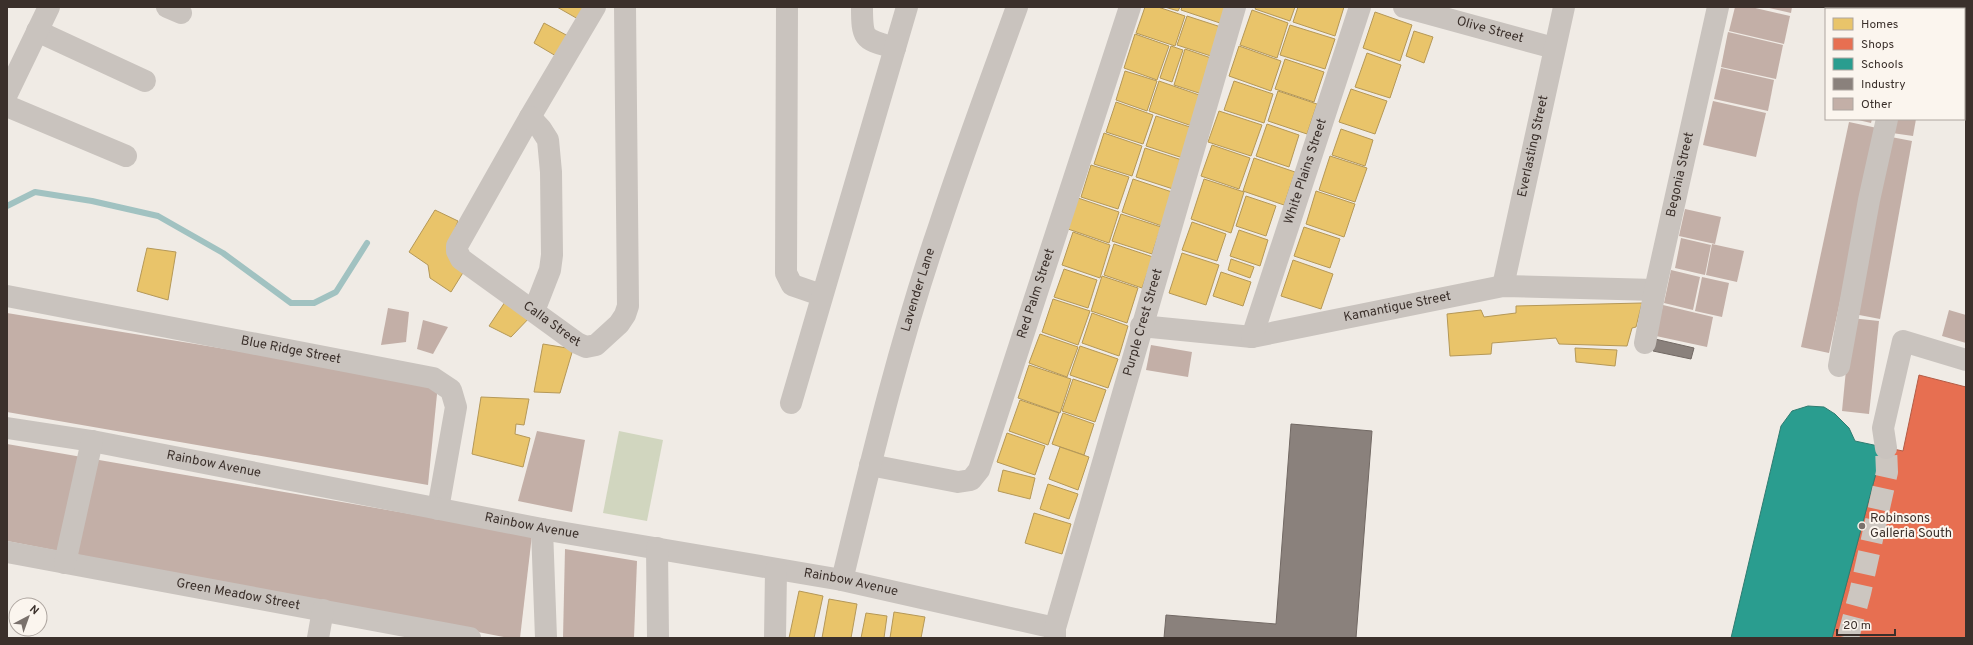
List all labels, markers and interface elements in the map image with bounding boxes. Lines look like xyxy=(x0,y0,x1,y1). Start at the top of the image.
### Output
legend xyxy=(1825,8,1965,120)
street label: Olive Street xyxy=(1455,14,1525,47)
text: Homes xyxy=(1861,17,1898,33)
text: Shops xyxy=(1861,37,1894,53)
text: Schools xyxy=(1861,57,1903,73)
text: Industry xyxy=(1861,77,1906,93)
street label: Everlasting Street xyxy=(1515,94,1552,199)
text: Other xyxy=(1861,97,1893,113)
street label: White Plains Street xyxy=(1281,117,1331,227)
street label: Begonia Street xyxy=(1663,131,1698,219)
street label: Lavender Lane xyxy=(898,246,939,334)
street label: Red Palm Street xyxy=(1014,246,1059,341)
street label: Purple Crest Street xyxy=(1120,267,1167,378)
street label: Kamantigue Street xyxy=(1342,289,1453,326)
street label: Calla Street xyxy=(520,298,583,351)
street label: Blue Ridge Street xyxy=(239,333,342,368)
street label: Rainbow Avenue xyxy=(165,448,262,482)
street label: Rainbow Avenue xyxy=(483,510,580,543)
place label: Robinsons Galleria South xyxy=(1870,511,1952,542)
marker: Robinsons Galleria South xyxy=(1857,521,1867,531)
street label: Rainbow Avenue xyxy=(802,566,900,600)
street label: Green Meadow Street xyxy=(175,576,301,614)
north arrow xyxy=(8,597,48,637)
text: N xyxy=(26,602,41,618)
scale bar xyxy=(1837,611,1895,637)
text: 20 m xyxy=(1843,618,1871,634)

